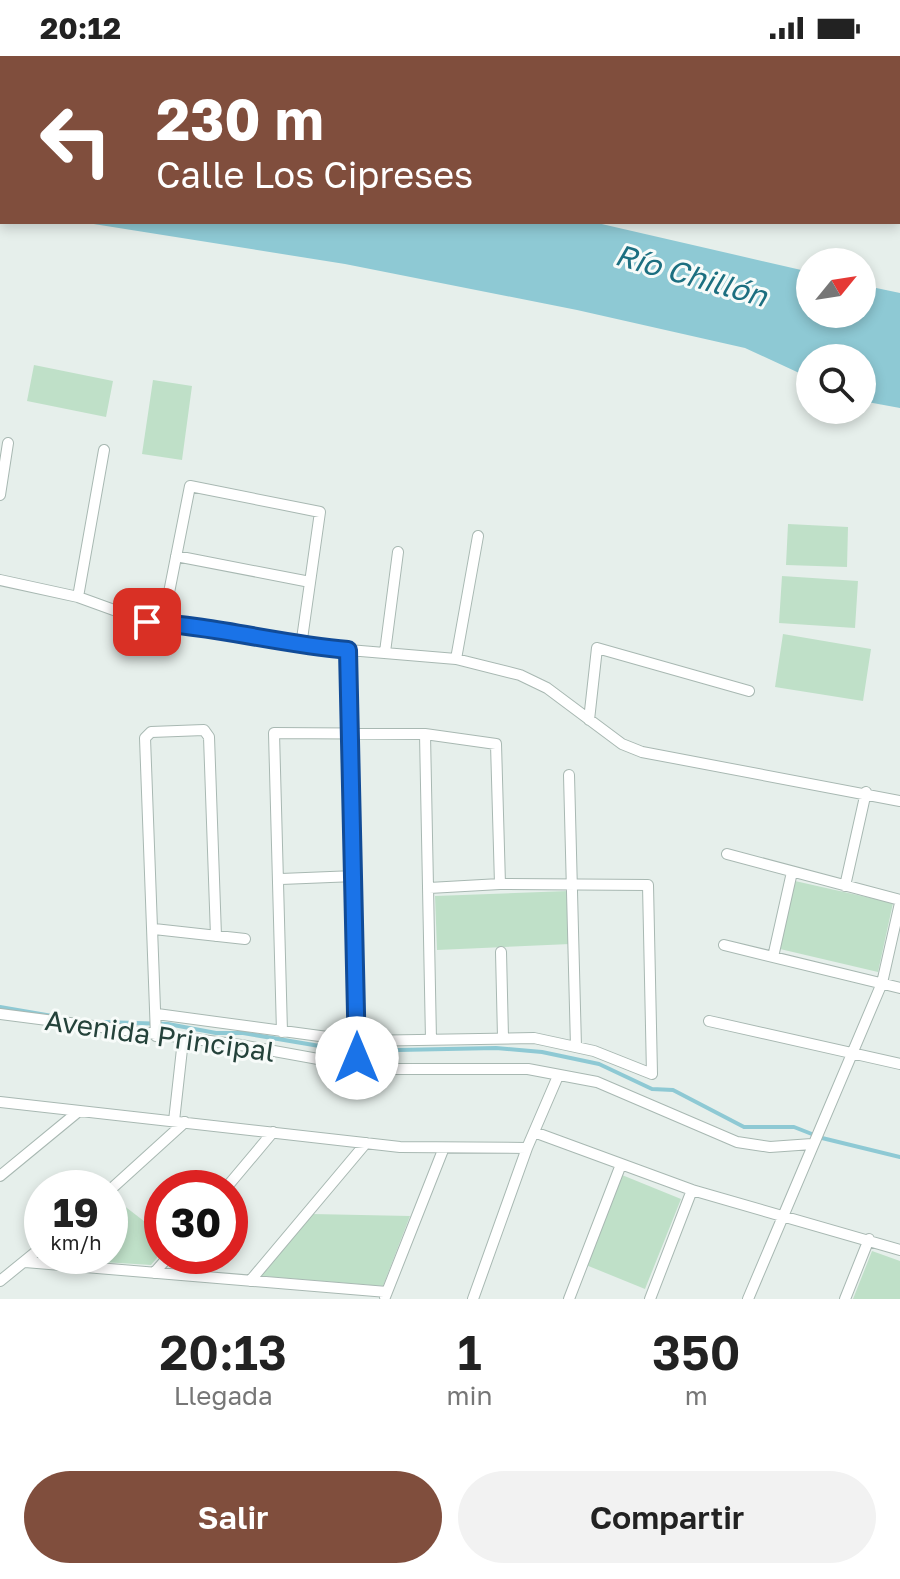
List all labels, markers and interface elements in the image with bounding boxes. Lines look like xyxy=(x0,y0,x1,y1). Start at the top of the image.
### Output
text: 20:12 xyxy=(40,10,121,46)
text: 230 m xyxy=(156,85,324,152)
icon: left xyxy=(24,88,128,192)
text: Calle Los Cipreses xyxy=(156,153,473,196)
water label: Río Chillón xyxy=(611,236,773,314)
north arrow xyxy=(796,248,876,328)
map controls xyxy=(796,248,876,424)
button: search xyxy=(796,344,876,424)
pin xyxy=(113,588,181,656)
icon: arrive xyxy=(125,600,169,644)
street label: Avenida Principal xyxy=(43,1003,277,1068)
position arrow xyxy=(315,1016,399,1100)
speed limit sign: 30 xyxy=(144,1170,248,1274)
text: 19 xyxy=(53,1188,99,1236)
text: km/h xyxy=(51,1230,101,1254)
text: 20:13 xyxy=(160,1323,287,1381)
text: 1 xyxy=(457,1323,482,1381)
text: 350 xyxy=(652,1323,740,1381)
text: Llegada xyxy=(174,1380,273,1411)
text: min xyxy=(447,1380,493,1411)
text: m xyxy=(685,1380,708,1411)
button: Salir xyxy=(24,1471,442,1563)
button: Compartir xyxy=(458,1471,876,1563)

